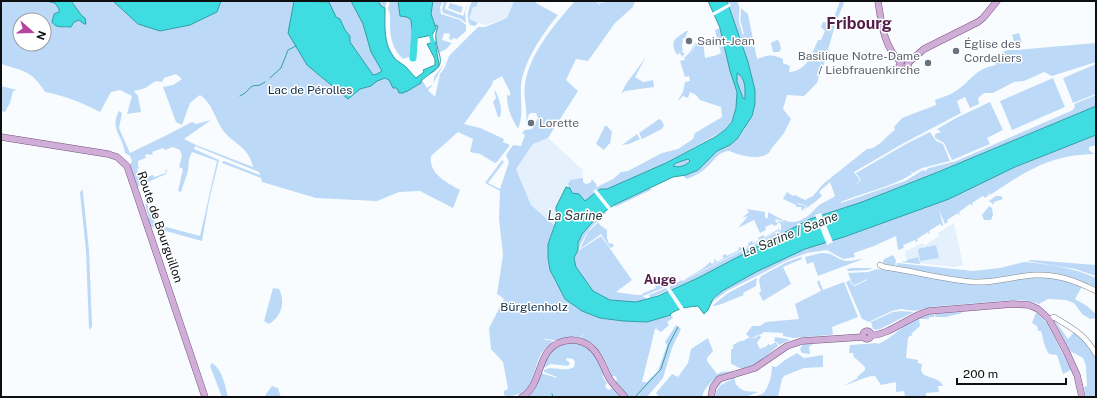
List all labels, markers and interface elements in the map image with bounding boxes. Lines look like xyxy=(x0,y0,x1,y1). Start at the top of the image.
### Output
north arrow xyxy=(12,12,52,52)
district label: Fribourg xyxy=(826,14,892,33)
text: N xyxy=(34,29,49,42)
place label: Saint-Jean xyxy=(697,34,755,48)
marker: Saint-Jean xyxy=(684,36,694,46)
place label: Église des Cordeliers xyxy=(964,37,1022,65)
marker: Église des Cordeliers xyxy=(951,46,961,56)
place label: Basilique Notre-Dame / Liebfrauenkirche xyxy=(798,49,920,77)
marker: Basilique Notre-Dame / Liebfrauenkirche xyxy=(923,58,933,68)
park label: Lac de Pérolles xyxy=(268,83,352,97)
place label: Lorette xyxy=(539,116,579,130)
marker: Lorette xyxy=(526,118,536,128)
street label: Route de Bourguillon xyxy=(134,170,186,285)
water label: La Sarine xyxy=(548,208,603,223)
water label: La Sarine / Saane xyxy=(740,208,840,260)
district label: Auge xyxy=(644,272,676,287)
park label: Bürglenholz xyxy=(500,300,568,314)
scale bar xyxy=(957,360,1066,386)
text: 200 m xyxy=(963,367,998,381)

